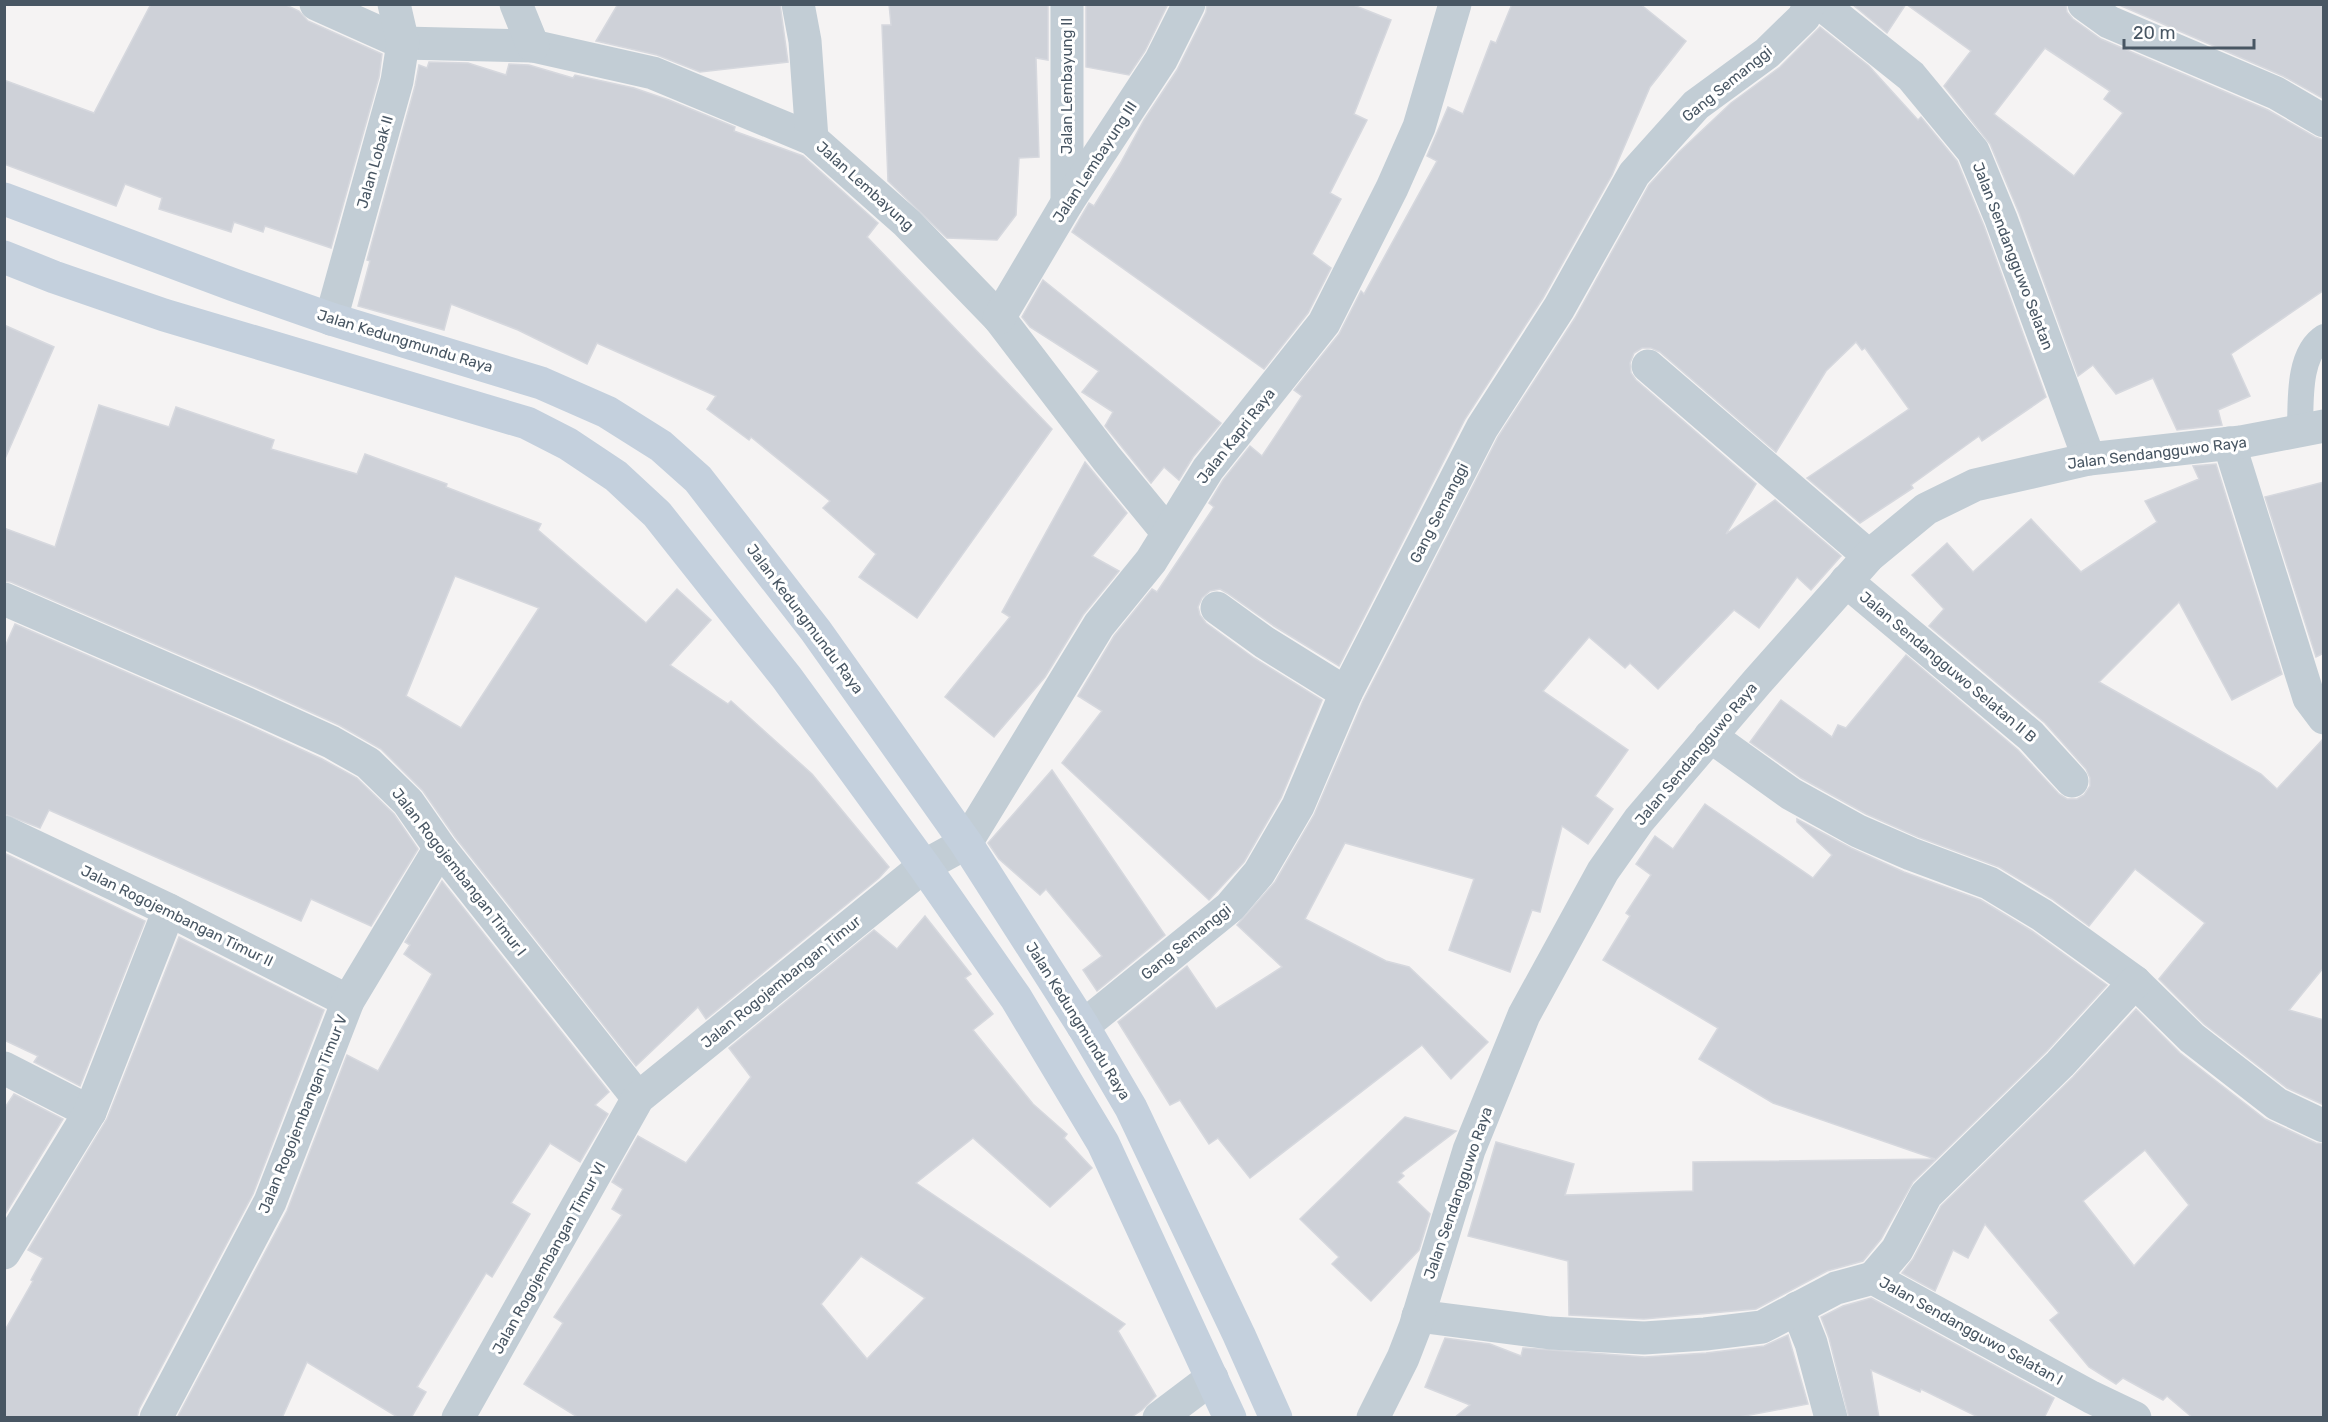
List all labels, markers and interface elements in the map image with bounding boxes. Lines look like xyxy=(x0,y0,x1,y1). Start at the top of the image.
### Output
scale bar xyxy=(2124,12,2254,50)
street label: Jalan Lembayung II xyxy=(1058,18,1076,154)
text: 20 m xyxy=(2133,22,2175,44)
street label: Gang Semanggi xyxy=(1679,42,1775,126)
street label: Jalan Lembayung III xyxy=(1049,98,1141,226)
street label: Jalan Lobak II xyxy=(353,113,397,211)
street label: Jalan Lembayung xyxy=(813,138,917,234)
street label: Jalan Sendangguwo Selatan xyxy=(1969,160,2057,352)
street label: Jalan Kedungmundu Raya xyxy=(315,306,495,376)
street label: Jalan Kapri Raya xyxy=(1193,385,1279,487)
street label: Jalan Sendangguwo Raya xyxy=(2066,433,2248,473)
street label: Gang Semanggi xyxy=(1406,460,1472,566)
street label: Jalan Kedungmundu Raya xyxy=(743,541,867,697)
street label: Jalan Sendangguwo Selatan II B xyxy=(1856,588,2040,746)
street label: Jalan Sendangguwo Raya xyxy=(1631,679,1761,829)
street label: Jalan Rogojembangan Timur I xyxy=(388,785,530,959)
street label: Jalan Rogojembangan Timur II xyxy=(78,862,276,970)
street label: Gang Semanggi xyxy=(1138,900,1234,984)
street label: Jalan Rogojembangan Timur xyxy=(698,912,865,1052)
street label: Jalan Kedungmundu Raya xyxy=(1022,939,1134,1103)
street label: Jalan Rogojembangan Timur V xyxy=(255,1012,351,1216)
street label: Jalan Sendangguwo Raya xyxy=(1420,1105,1496,1281)
street label: Jalan Rogojembangan Timur VI xyxy=(489,1159,609,1357)
street label: Jalan Sendangguwo Selatan I xyxy=(1876,1273,2066,1389)

